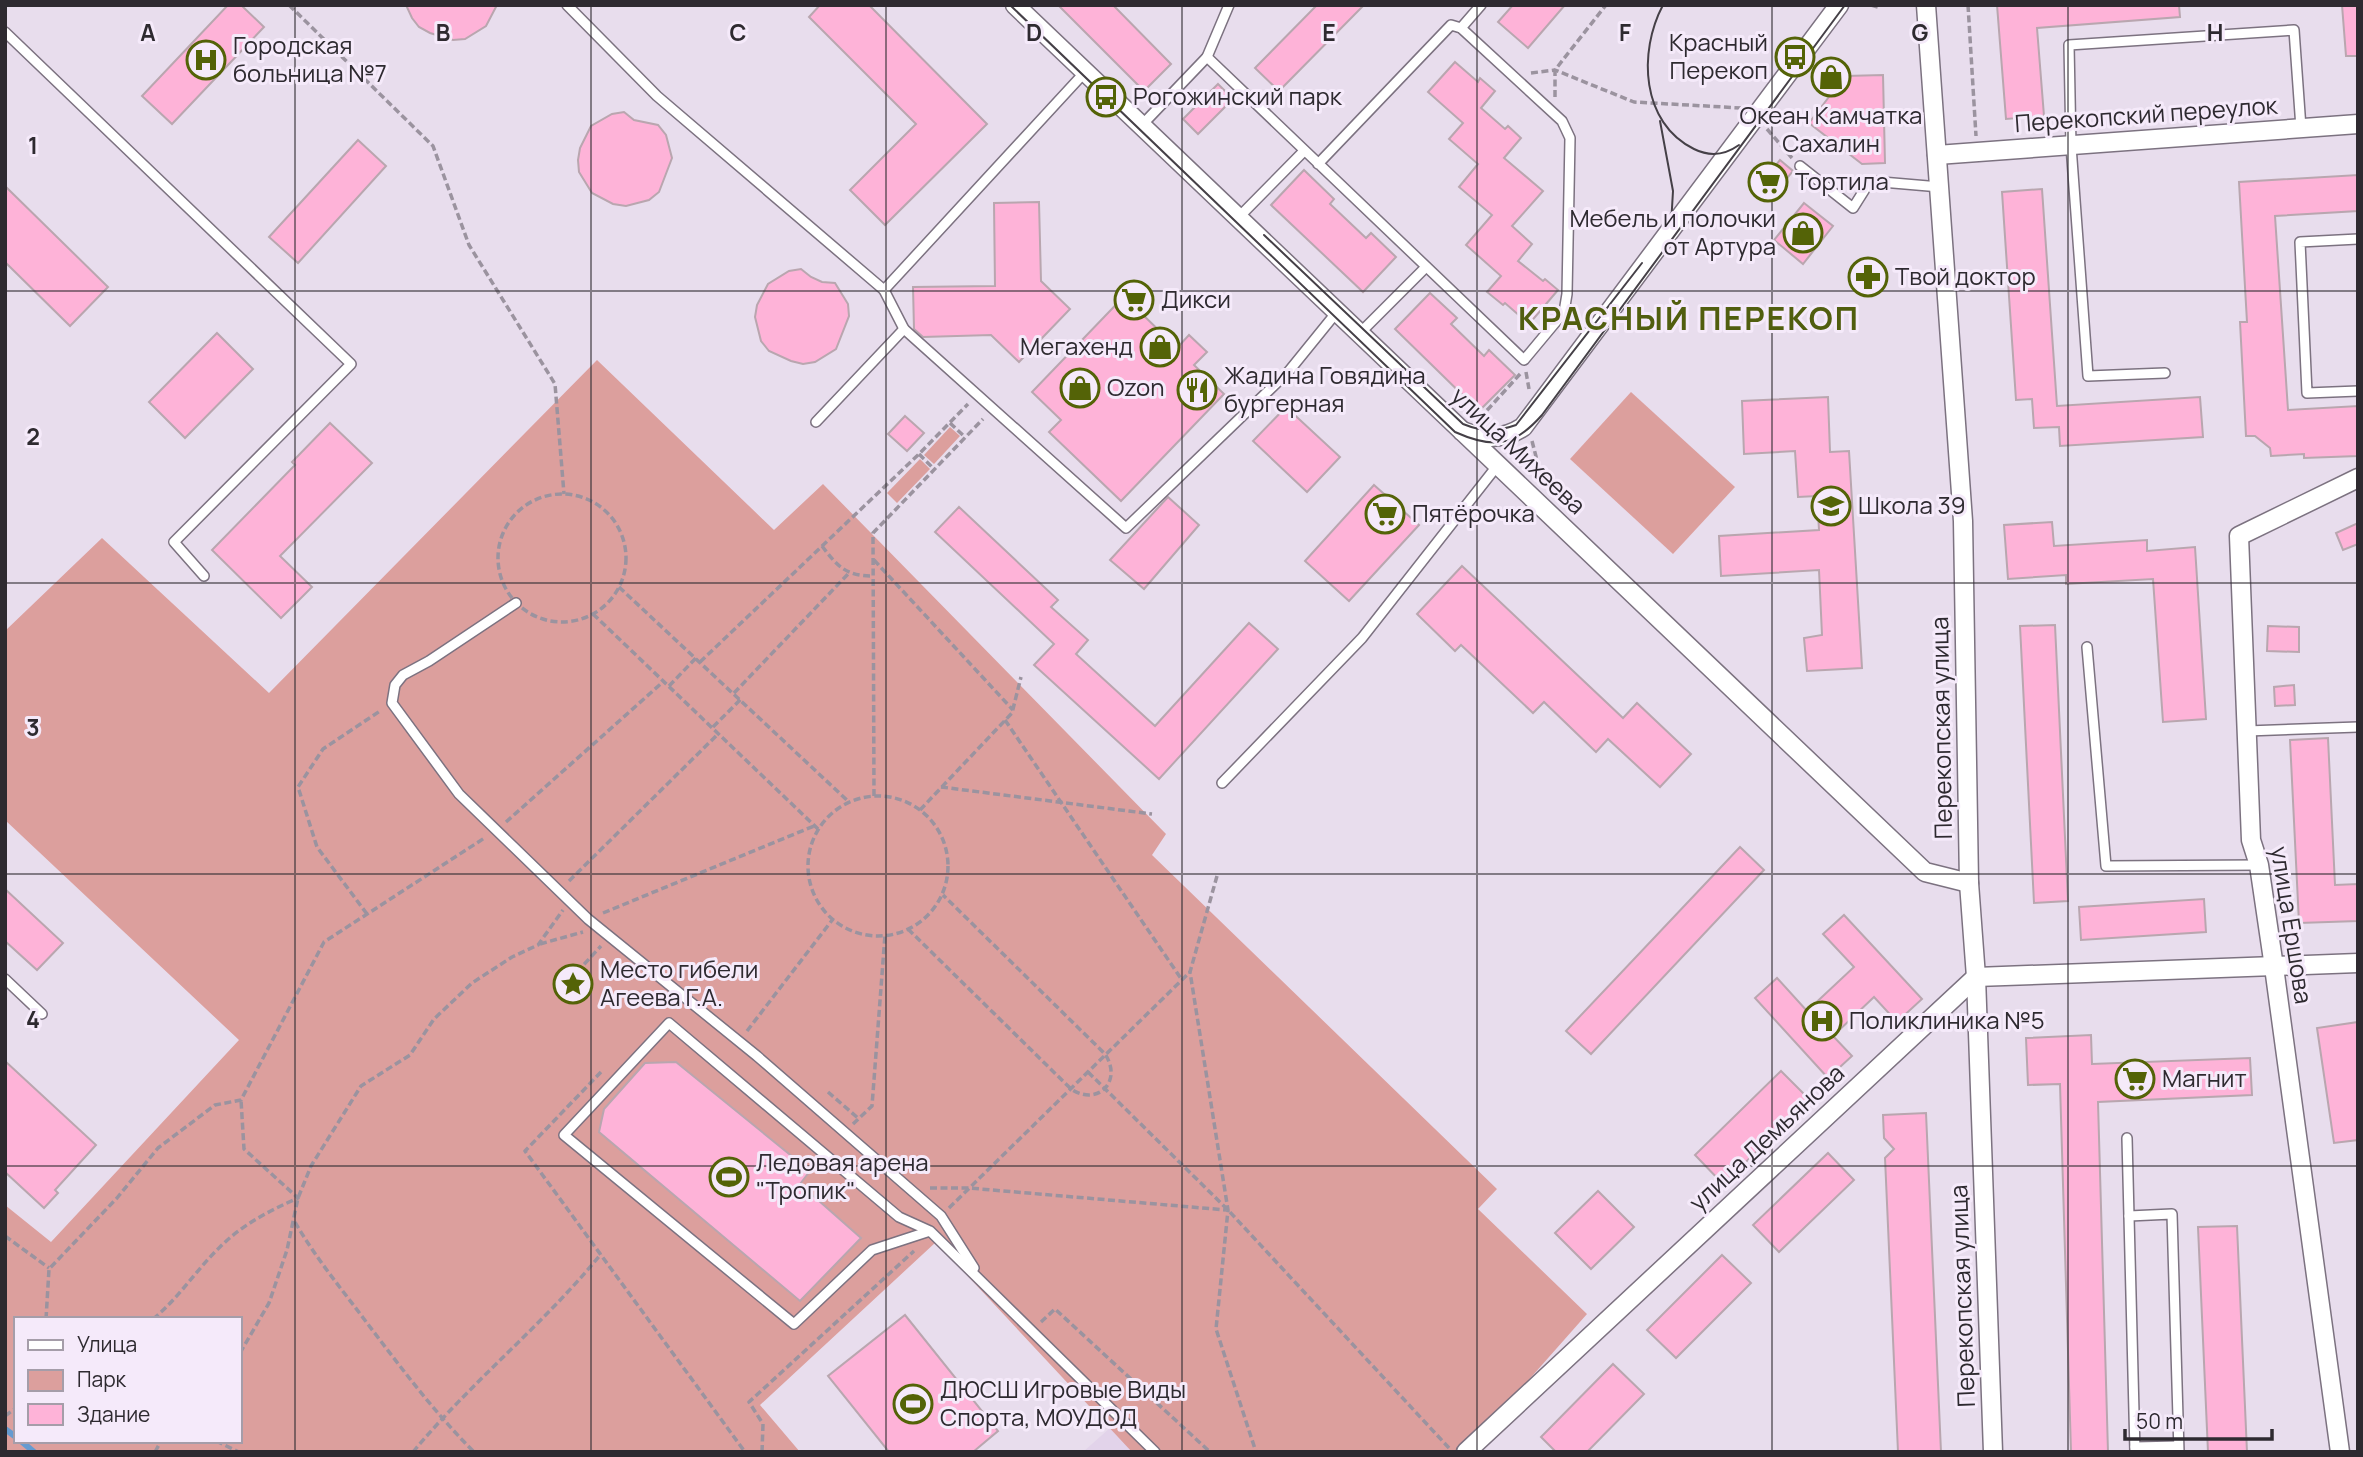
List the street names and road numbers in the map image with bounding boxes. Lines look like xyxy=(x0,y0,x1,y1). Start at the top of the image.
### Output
street label: Перекопский переулок xyxy=(2013,88,2280,139)
street label: улица Михеева xyxy=(1445,379,1593,521)
street label: Перекопская улица xyxy=(1922,616,1959,840)
street label: улица Ершова xyxy=(2264,844,2321,1006)
street label: улица Демьянова xyxy=(1681,1056,1851,1218)
street label: Перекопская улица xyxy=(1941,1184,1982,1408)

